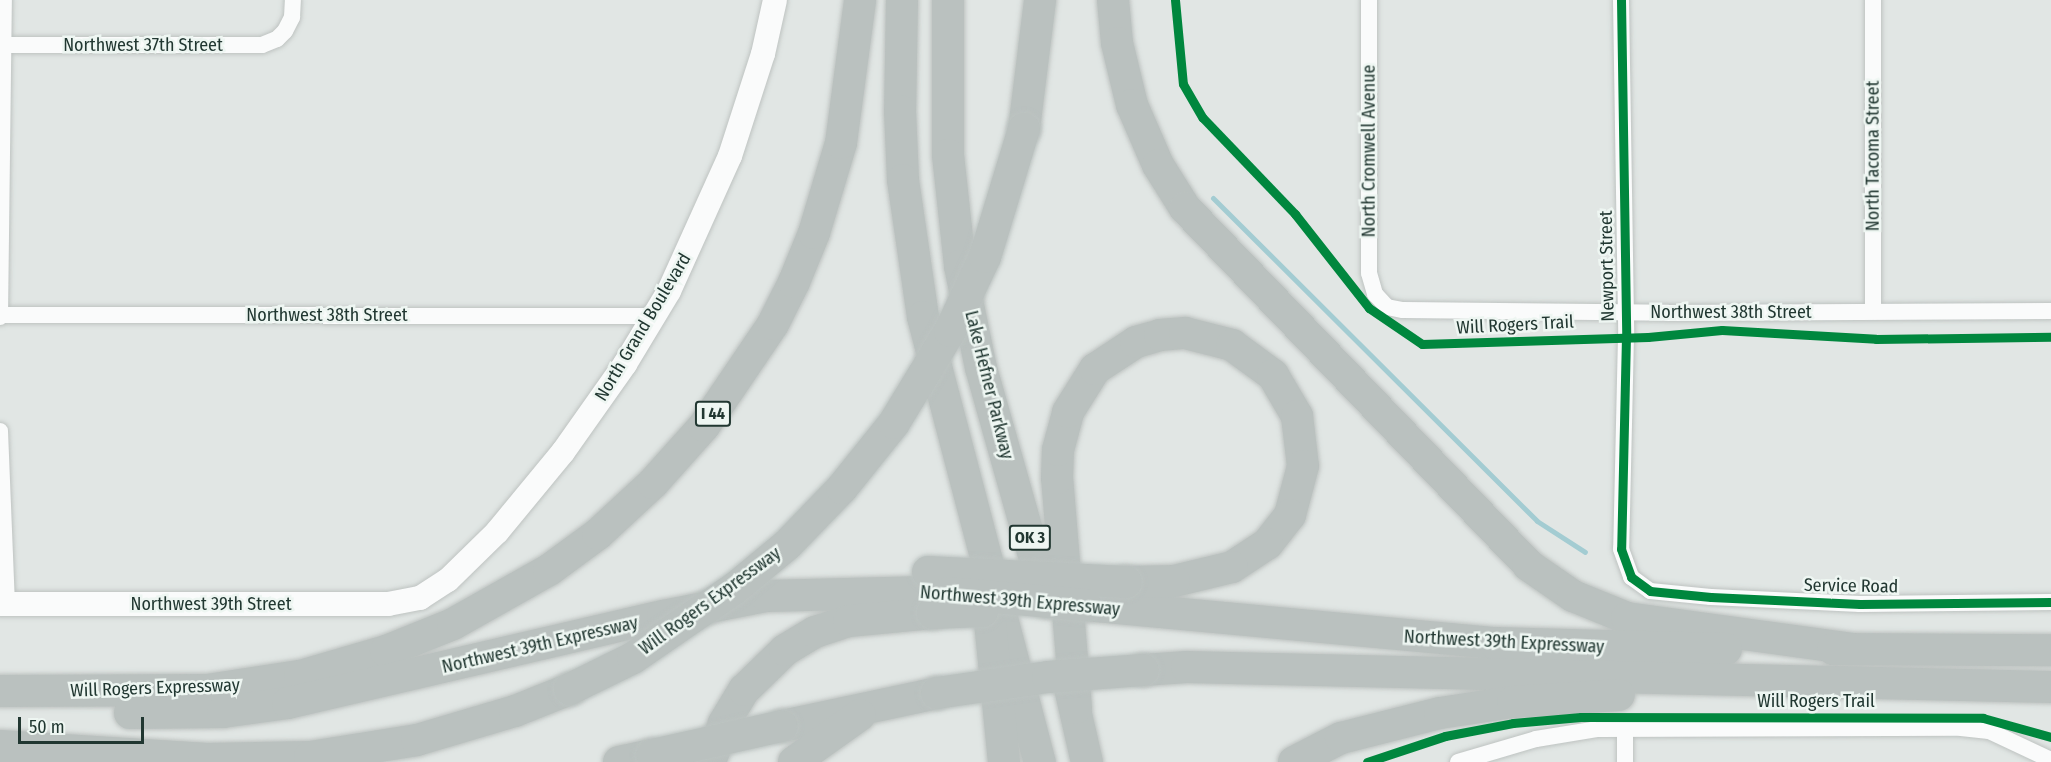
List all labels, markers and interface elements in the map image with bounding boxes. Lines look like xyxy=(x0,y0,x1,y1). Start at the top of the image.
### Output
street label: Northwest 37th Street xyxy=(63,34,223,56)
street label: North Cromwell Avenue xyxy=(1358,65,1380,237)
street label: North Tacoma Street xyxy=(1862,81,1884,231)
street label: Newport Street xyxy=(1595,210,1619,322)
street label: North Grand Boulevard xyxy=(590,249,696,405)
street label: Northwest 38th Street xyxy=(1650,301,1812,323)
street label: Northwest 38th Street xyxy=(246,304,408,326)
street label: Lake Hefner Parkway xyxy=(960,308,1018,462)
street label: Will Rogers Trail xyxy=(1456,311,1574,339)
road number: I 44 xyxy=(694,401,732,427)
road number: OK 3 xyxy=(1008,525,1052,551)
street label: Will Rogers Expressway xyxy=(635,542,785,660)
street label: Service Road xyxy=(1804,574,1898,598)
street label: Northwest 39th Expressway xyxy=(919,582,1121,620)
street label: Northwest 39th Street xyxy=(130,593,292,615)
street label: Northwest 39th Expressway xyxy=(440,612,640,678)
street label: Northwest 39th Expressway xyxy=(1403,626,1605,658)
street label: Will Rogers Expressway xyxy=(70,674,240,702)
street label: Will Rogers Trail xyxy=(1757,690,1875,712)
scale bar xyxy=(21,705,147,743)
text: 50 m xyxy=(29,716,65,738)

